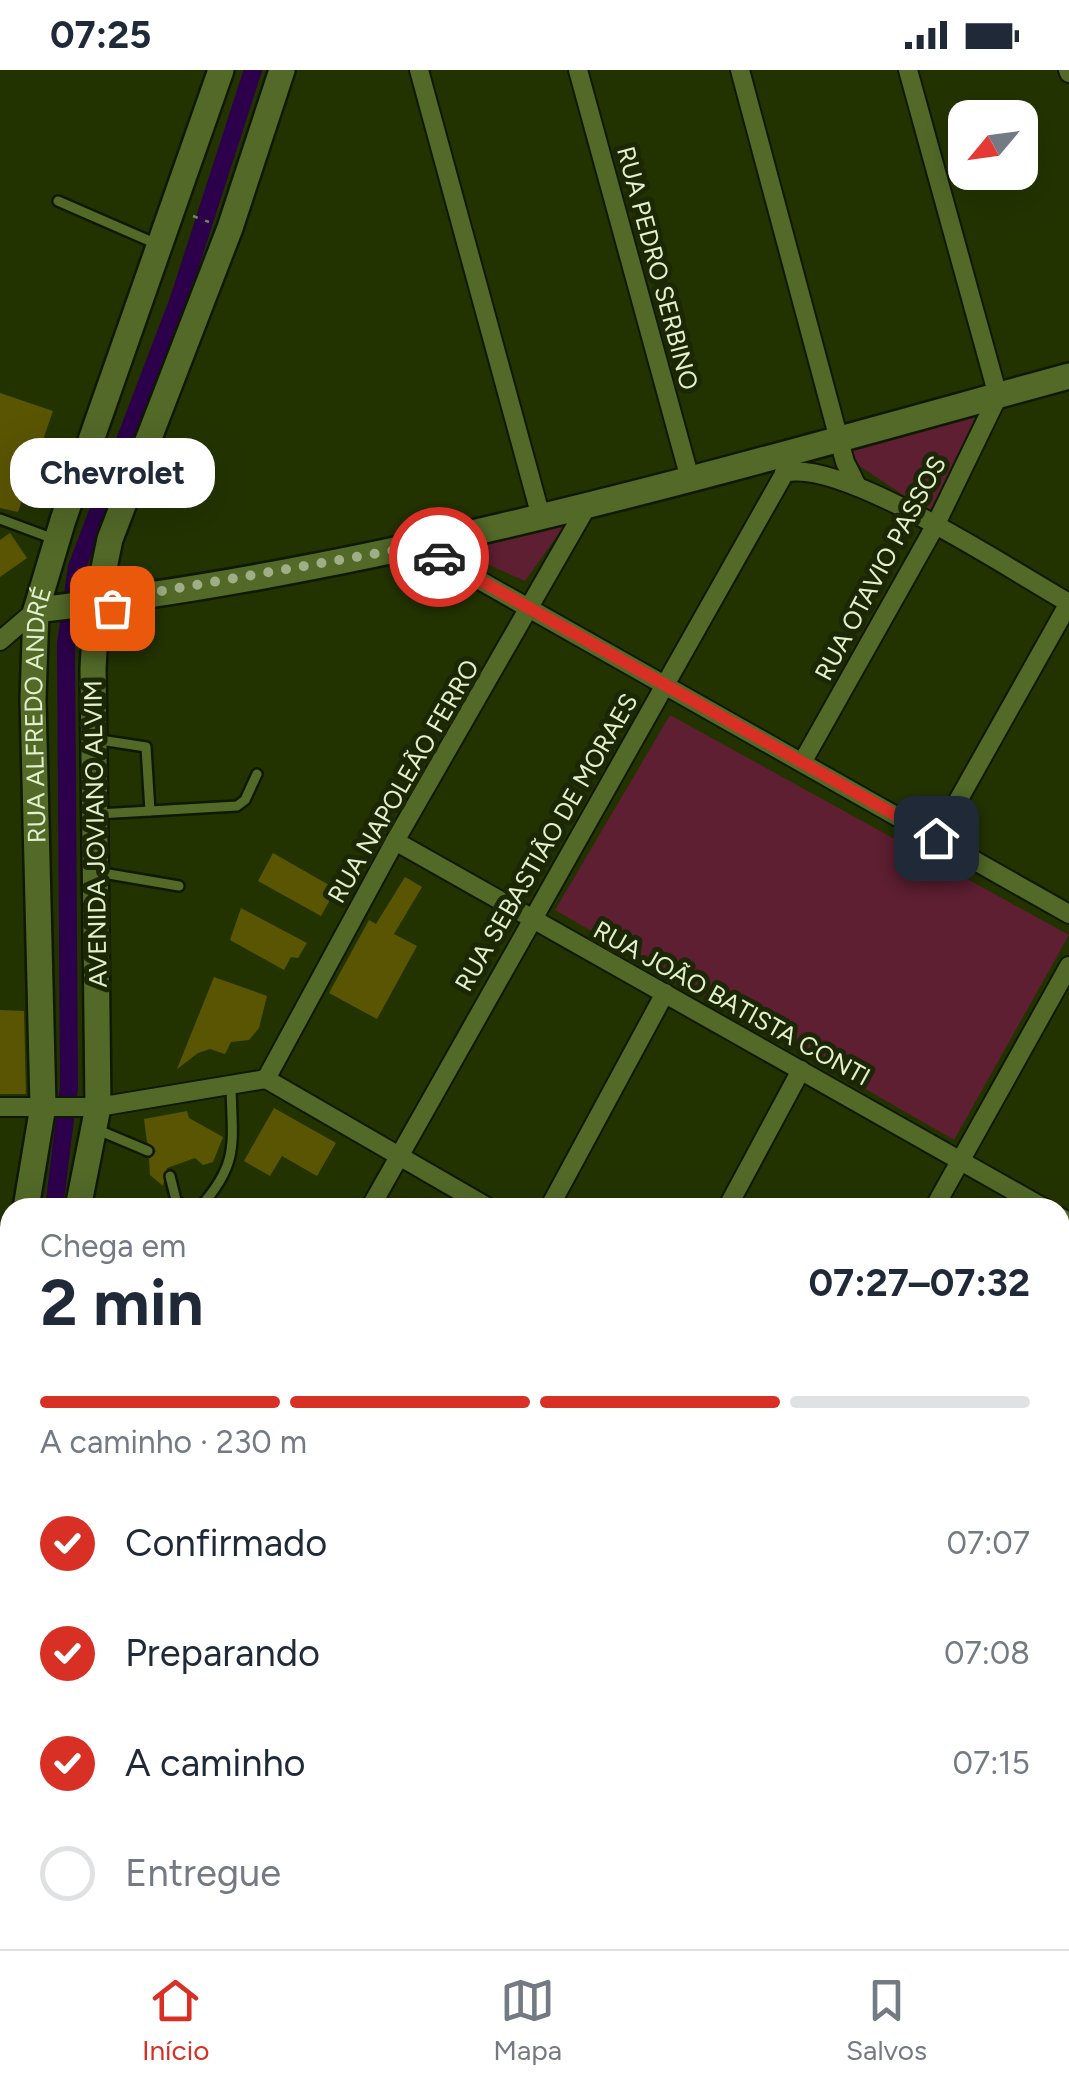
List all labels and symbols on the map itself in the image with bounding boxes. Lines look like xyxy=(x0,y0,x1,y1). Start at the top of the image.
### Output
north arrow xyxy=(948,100,1038,190)
street label: RUA PEDRO SERBINO xyxy=(611,143,705,393)
callout: Chevrolet xyxy=(9,438,214,508)
street label: RUA OTAVIO PASSOS xyxy=(808,451,952,685)
courier xyxy=(389,507,489,607)
pin xyxy=(70,566,155,651)
street label: RUA ALFREDO ANDRÉ xyxy=(18,583,57,843)
street label: RUA NAPOLEÃO FERRO xyxy=(321,654,485,908)
street label: AVENIDA JOVIANO ALVIM xyxy=(77,680,113,988)
street label: RUA SEBASTIÃO DE MORAES xyxy=(448,688,644,996)
pin xyxy=(894,796,979,881)
street label: RUA JOÃO BATISTA CONTI xyxy=(588,914,876,1092)

